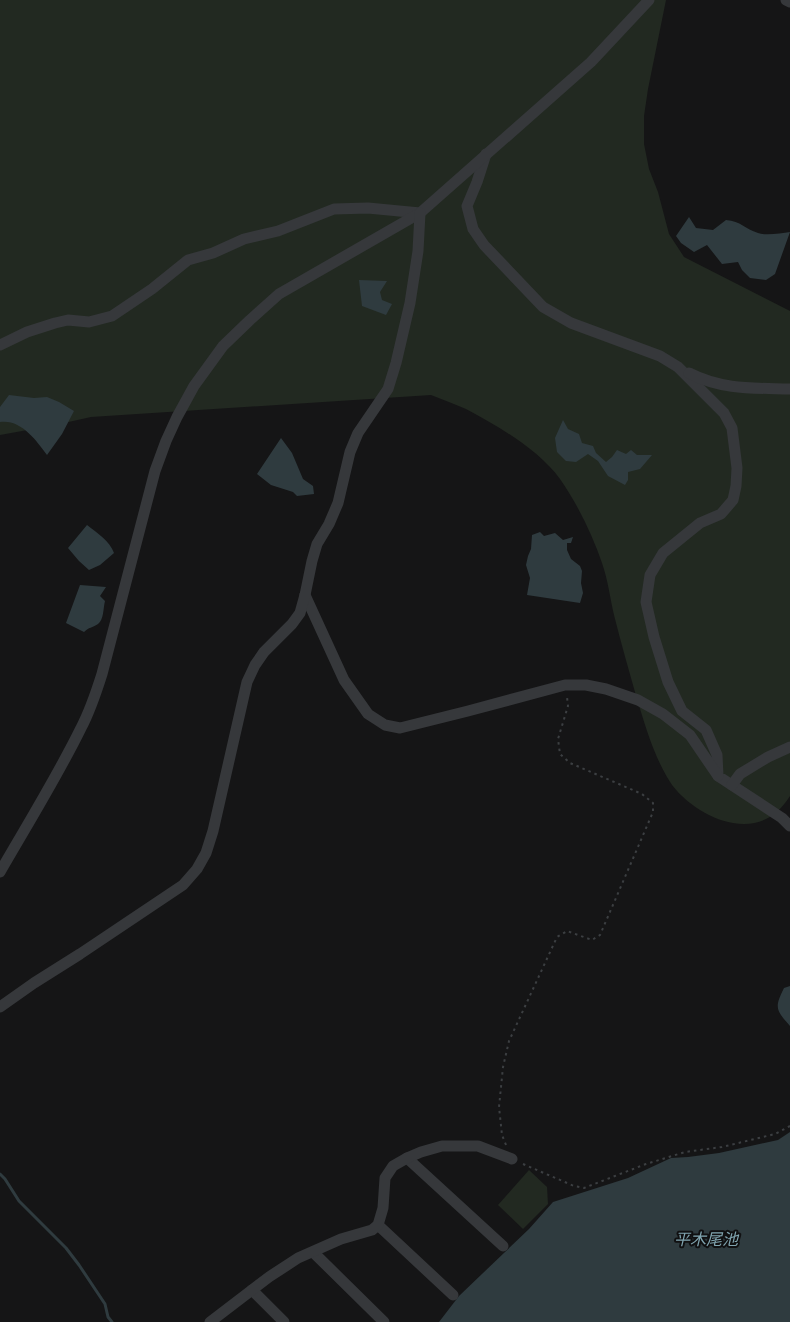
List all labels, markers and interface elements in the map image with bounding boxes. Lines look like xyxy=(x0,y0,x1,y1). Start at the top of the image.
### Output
water label: 平木尾池 xyxy=(674,1228,740,1251)

